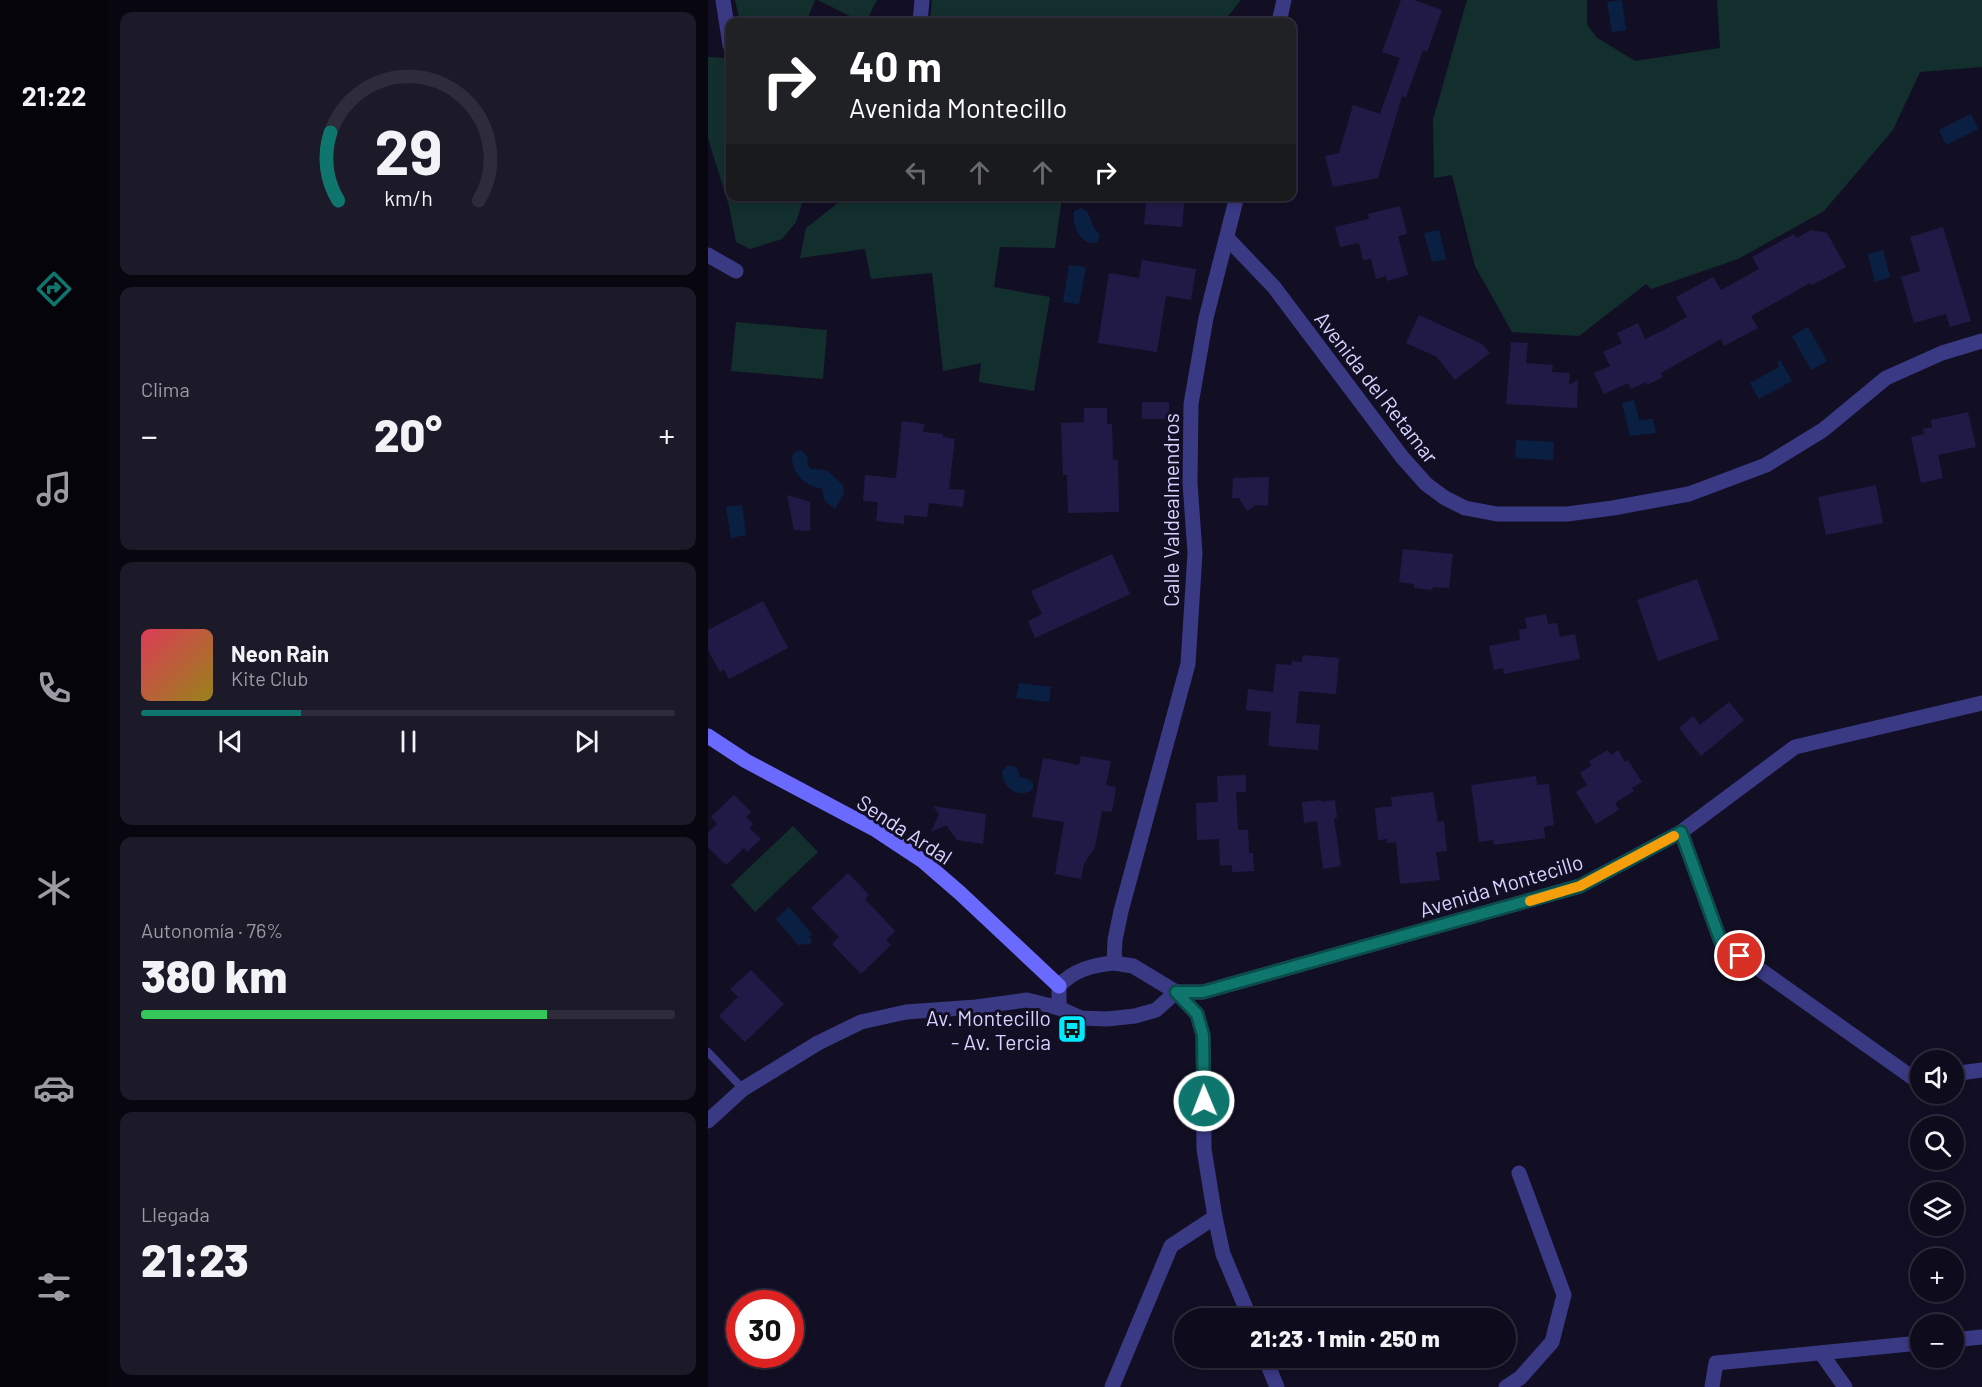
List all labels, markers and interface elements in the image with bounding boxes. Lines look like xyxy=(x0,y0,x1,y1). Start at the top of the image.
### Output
text: 40 m xyxy=(849,40,942,90)
icon: right xyxy=(750,42,828,120)
text: 21:22 xyxy=(22,79,86,111)
text: Avenida Montecillo xyxy=(849,91,1067,123)
text: 29 xyxy=(374,113,442,187)
icon: left xyxy=(900,156,933,189)
icon: ahead xyxy=(963,156,996,189)
icon: ahead xyxy=(1026,156,1059,189)
icon: right xyxy=(1089,156,1122,189)
text: km/h xyxy=(384,185,432,210)
icon: directions xyxy=(33,268,75,310)
street label: Avenida del Retamar xyxy=(1310,306,1444,468)
text: Clima xyxy=(141,377,190,401)
text: 20° xyxy=(374,407,442,461)
street label: Calle Valdealmendros xyxy=(1158,413,1183,607)
text: − xyxy=(141,415,158,455)
text: + xyxy=(659,415,675,455)
icon: music xyxy=(33,468,75,510)
text: Neon Rain xyxy=(231,640,329,666)
text: Kite Club xyxy=(231,666,308,690)
icon: phone xyxy=(33,667,75,709)
icon: previous xyxy=(214,725,247,758)
icon: pause xyxy=(392,725,425,758)
icon: next xyxy=(570,725,603,758)
street label: Senda Ardal xyxy=(853,789,957,869)
street label: Avenida Montecillo xyxy=(1416,848,1586,922)
icon: climate xyxy=(33,867,75,909)
text: Autonomía · 76% xyxy=(141,918,283,942)
pin xyxy=(1714,930,1765,981)
icon: arrive xyxy=(1723,939,1756,972)
text: 380 km xyxy=(141,948,287,1002)
place label: Av. Montecillo - Av. Tercia xyxy=(926,1005,1051,1054)
bus stop icon: Av. Montecillo - Av. Tercia xyxy=(1056,1013,1088,1045)
map controls xyxy=(1910,1050,1964,1368)
button: sound xyxy=(1910,1050,1964,1104)
icon: car xyxy=(33,1067,75,1109)
position arrow xyxy=(1172,1069,1236,1133)
button: search xyxy=(1910,1116,1964,1170)
button: layers xyxy=(1910,1182,1964,1236)
text: Llegada xyxy=(141,1202,210,1226)
text: 21:23 xyxy=(141,1232,249,1286)
button: + xyxy=(1910,1248,1964,1302)
icon: filters xyxy=(33,1266,75,1308)
speed limit sign: 30 xyxy=(726,1290,804,1368)
button: − xyxy=(1910,1314,1964,1368)
text: 21:23 · 1 min · 250 m xyxy=(1250,1325,1440,1351)

